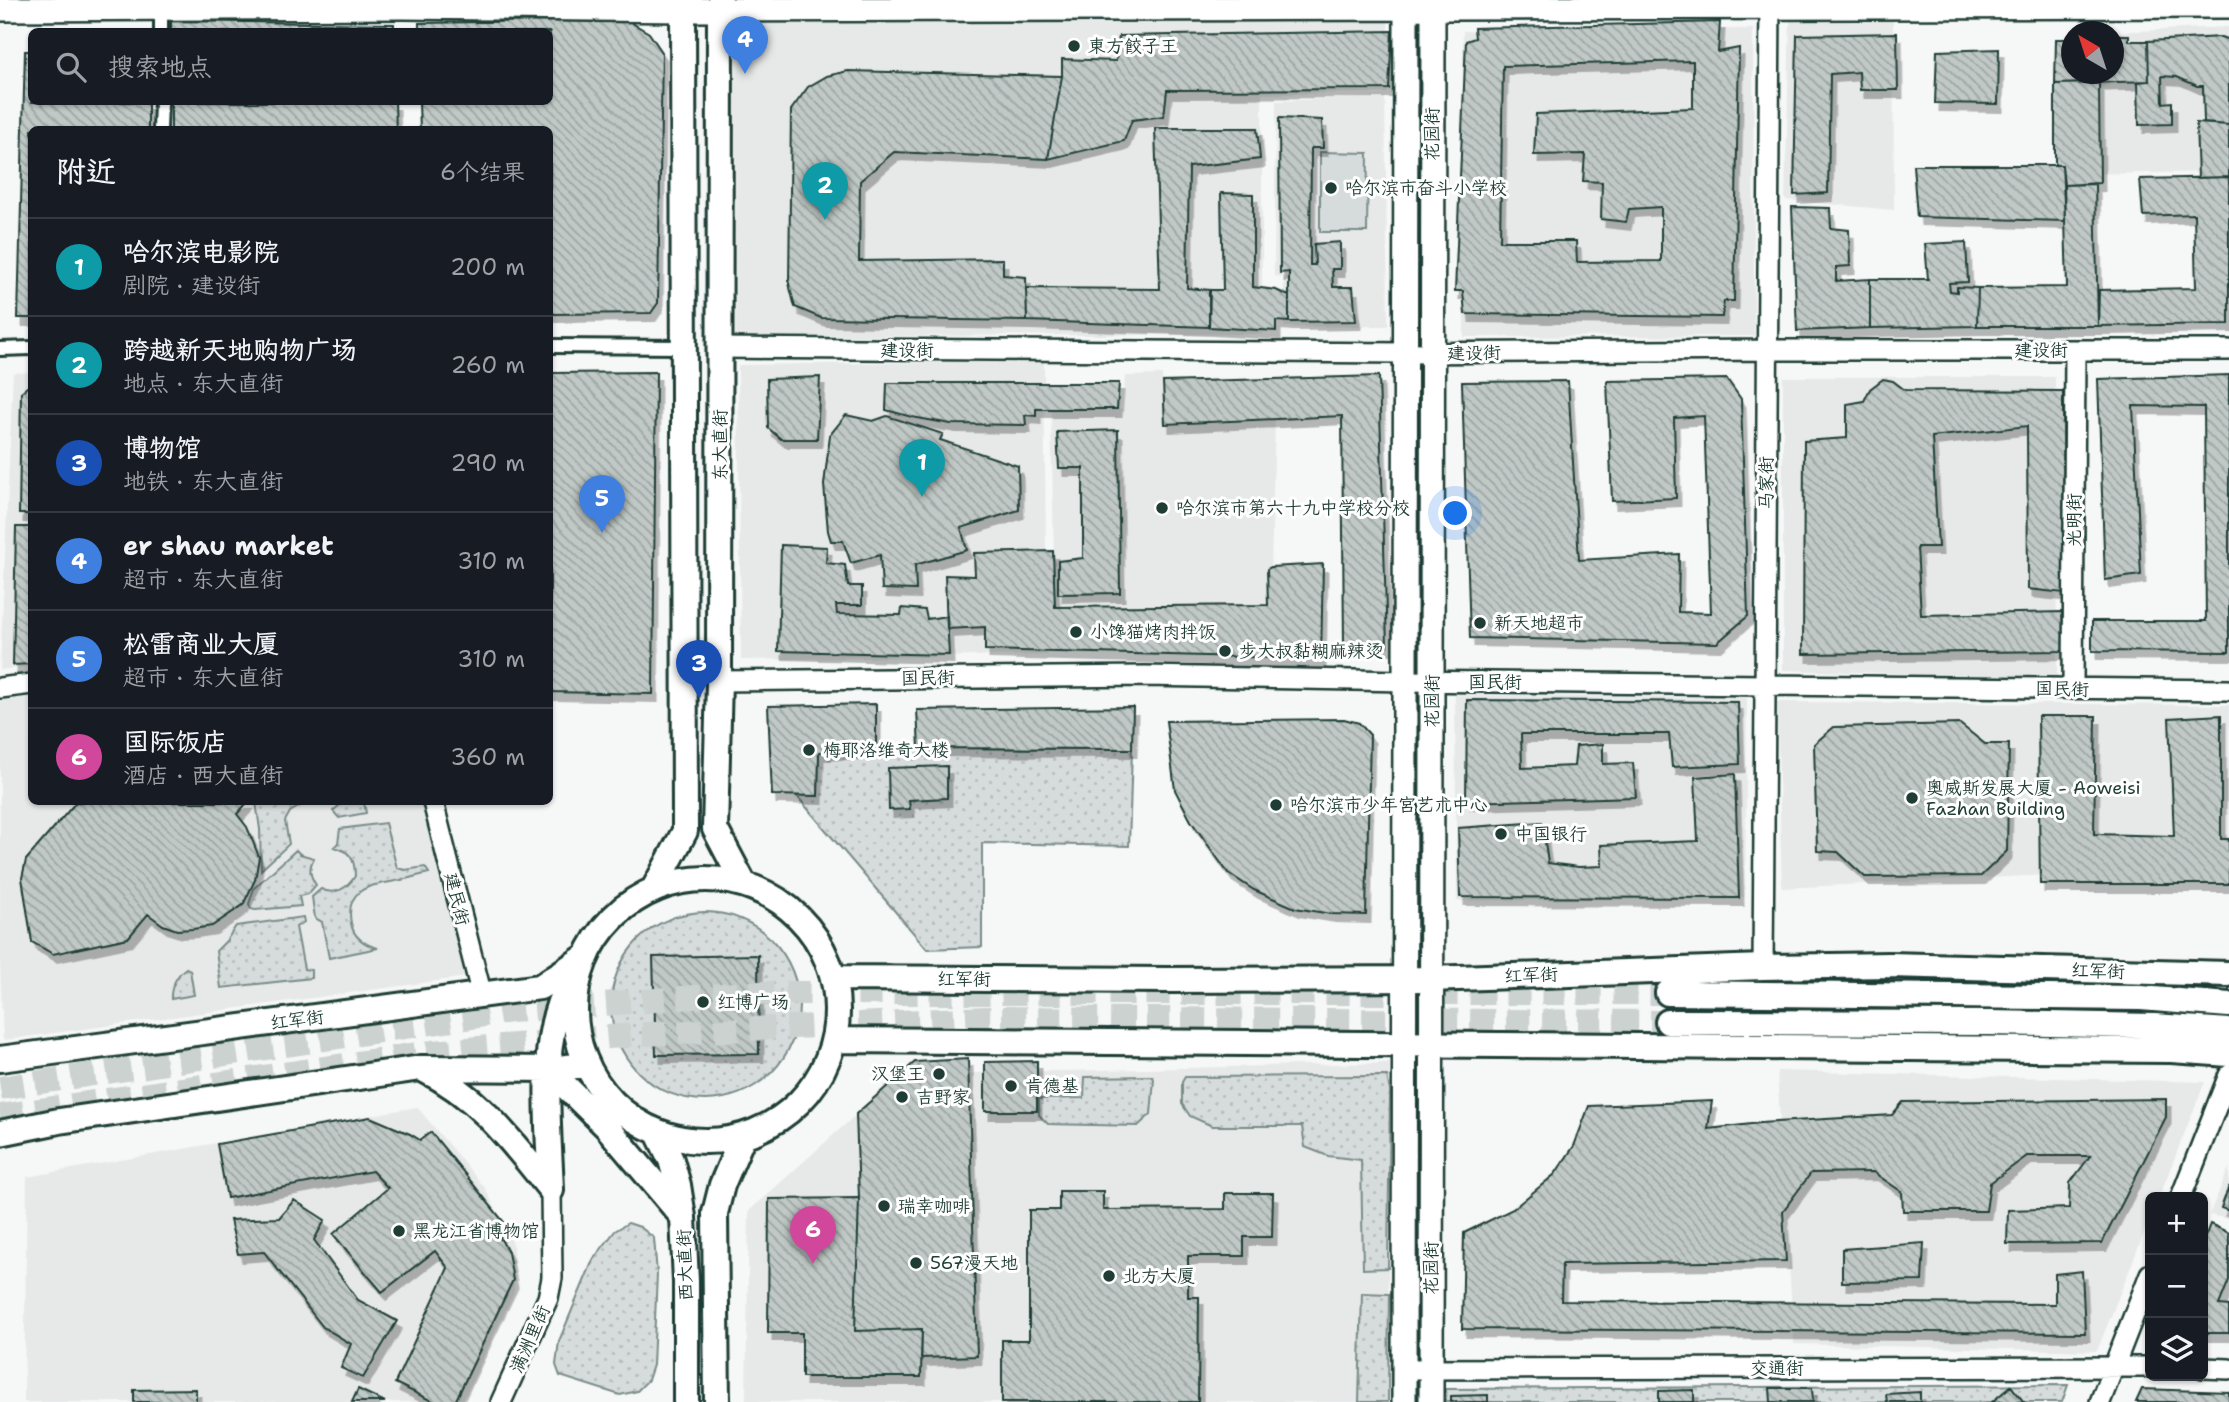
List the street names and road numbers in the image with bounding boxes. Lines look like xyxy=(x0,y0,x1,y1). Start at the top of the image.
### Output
street label: 花园街 xyxy=(1420,107,1444,161)
street label: 建设街 xyxy=(880,338,934,362)
street label: 建设街 xyxy=(2014,338,2068,362)
street label: 建设街 xyxy=(1447,341,1501,365)
street label: 东大直街 xyxy=(708,409,732,481)
street label: 马家街 xyxy=(1754,456,1778,510)
street label: 光明街 xyxy=(2062,493,2086,547)
street label: 国民街 xyxy=(901,666,955,690)
street label: 国民街 xyxy=(1468,670,1522,694)
street label: 花园街 xyxy=(1420,674,1444,728)
street label: 国民街 xyxy=(2035,677,2089,701)
street label: 建民街 xyxy=(439,870,475,928)
street label: 红军街 xyxy=(2071,958,2125,984)
street label: 红军街 xyxy=(1504,962,1558,988)
street label: 红军街 xyxy=(937,967,991,991)
street label: 红军街 xyxy=(269,1005,325,1035)
street label: 西大直街 xyxy=(672,1229,698,1301)
street label: 花园街 xyxy=(1419,1241,1443,1295)
street label: 满洲里街 xyxy=(504,1301,556,1377)
street label: 交通街 xyxy=(1750,1356,1804,1380)

